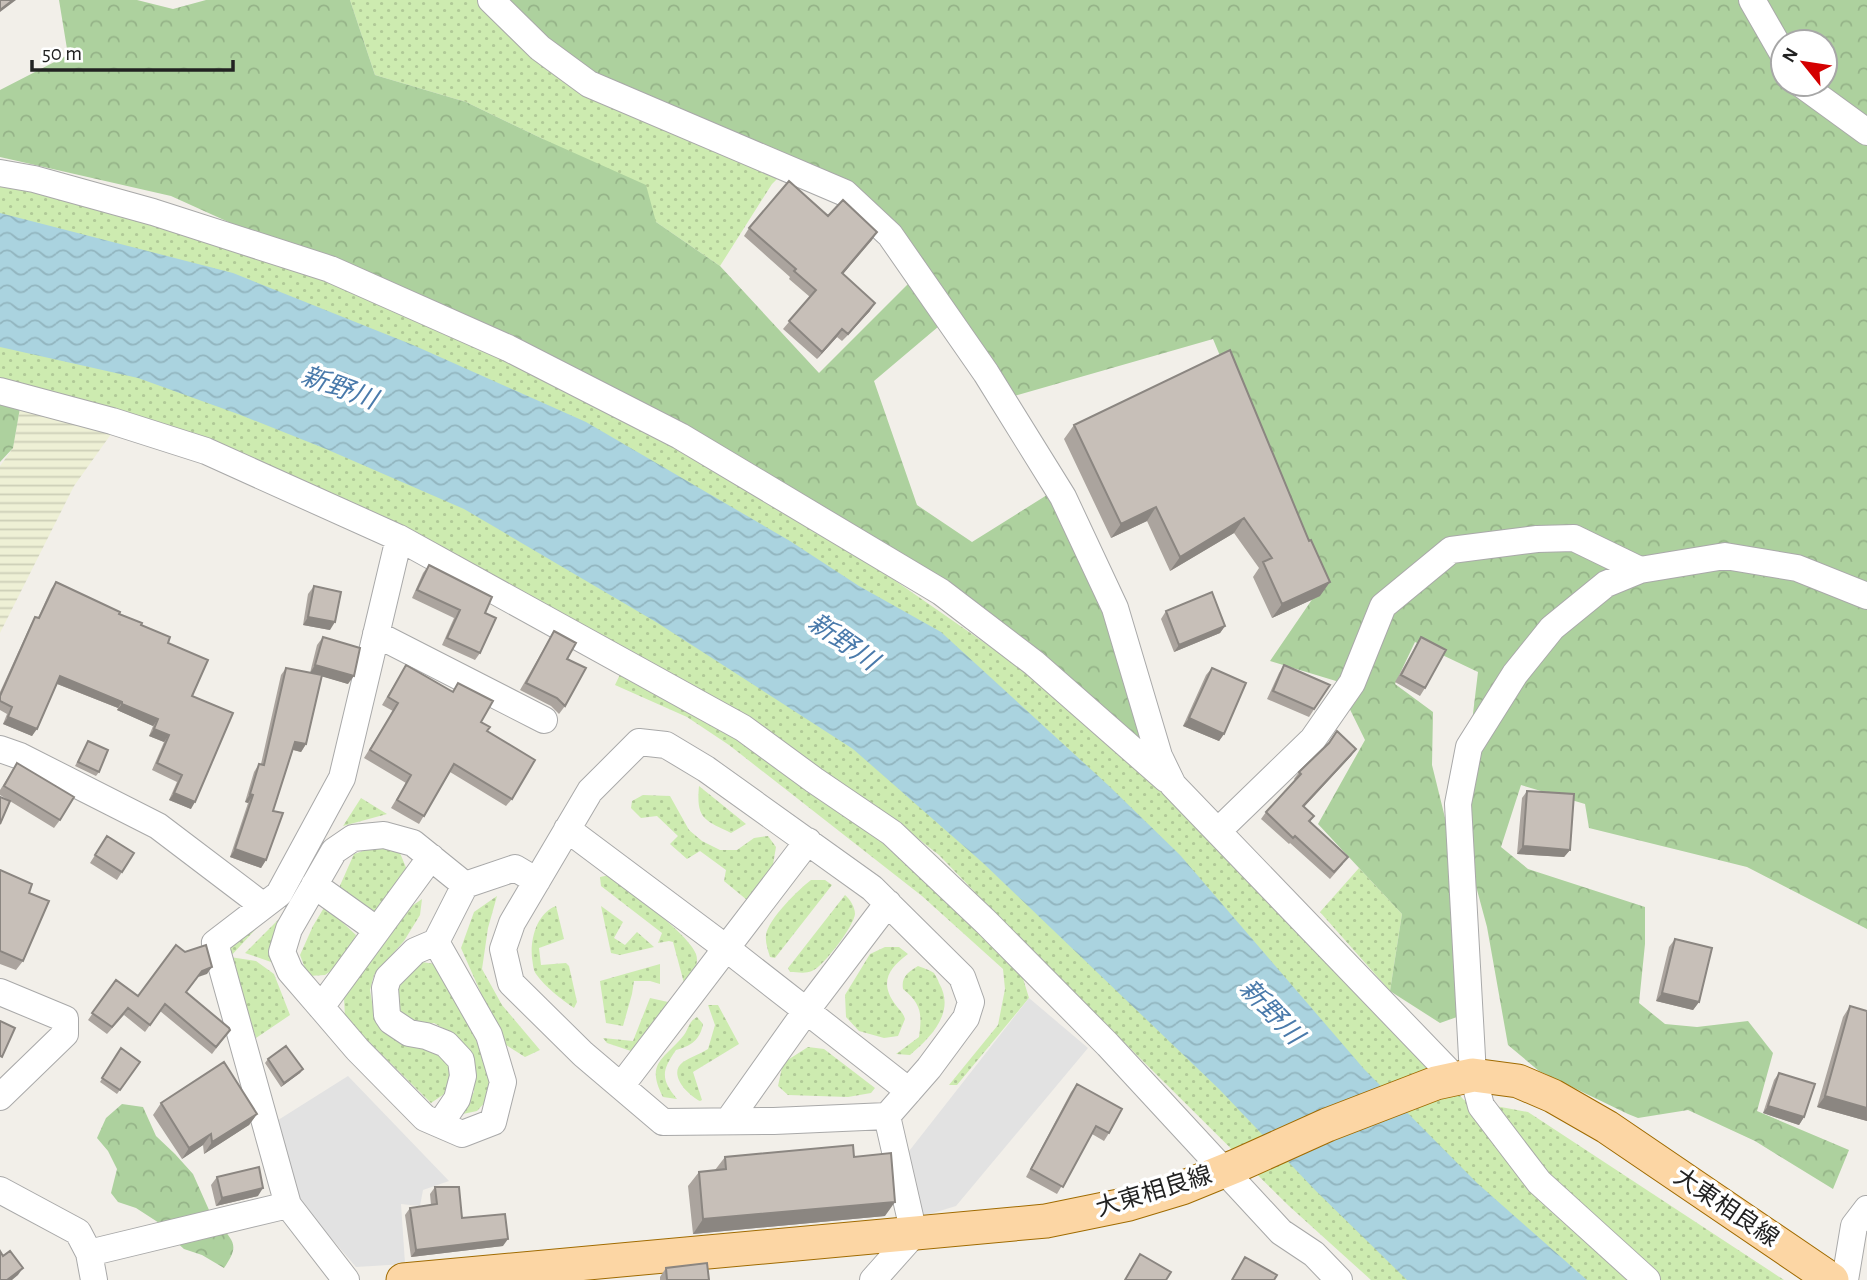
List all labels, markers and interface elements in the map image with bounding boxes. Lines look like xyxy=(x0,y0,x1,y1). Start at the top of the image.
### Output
scale bar xyxy=(32,28,233,72)
north arrow xyxy=(1769,28,1839,98)
text: 50 m xyxy=(42,43,82,64)
text: N xyxy=(1779,45,1802,66)
water label: 新野川 xyxy=(298,362,383,415)
water label: 新野川 xyxy=(804,608,885,677)
water label: 新野川 xyxy=(1235,974,1310,1051)
street label: 大東相良線 xyxy=(1093,1161,1215,1221)
street label: 大東相良線 xyxy=(1670,1163,1784,1252)

